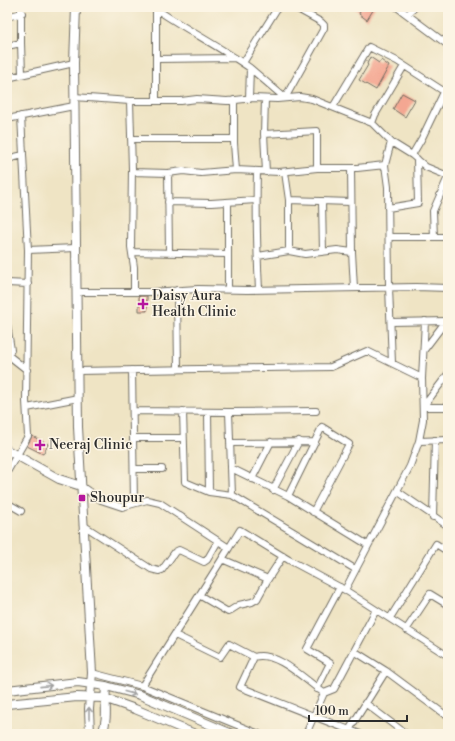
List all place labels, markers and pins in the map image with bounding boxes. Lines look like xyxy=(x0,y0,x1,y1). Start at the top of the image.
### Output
place label: Daisy Aura Health Clinic xyxy=(152,287,236,321)
marker: Daisy Aura Health Clinic xyxy=(137,298,149,310)
place label: Neeraj Clinic xyxy=(49,436,132,454)
marker: Neeraj Clinic xyxy=(34,439,46,451)
place label: Shoupur xyxy=(90,489,144,507)
marker: Shoupur xyxy=(77,493,87,503)

